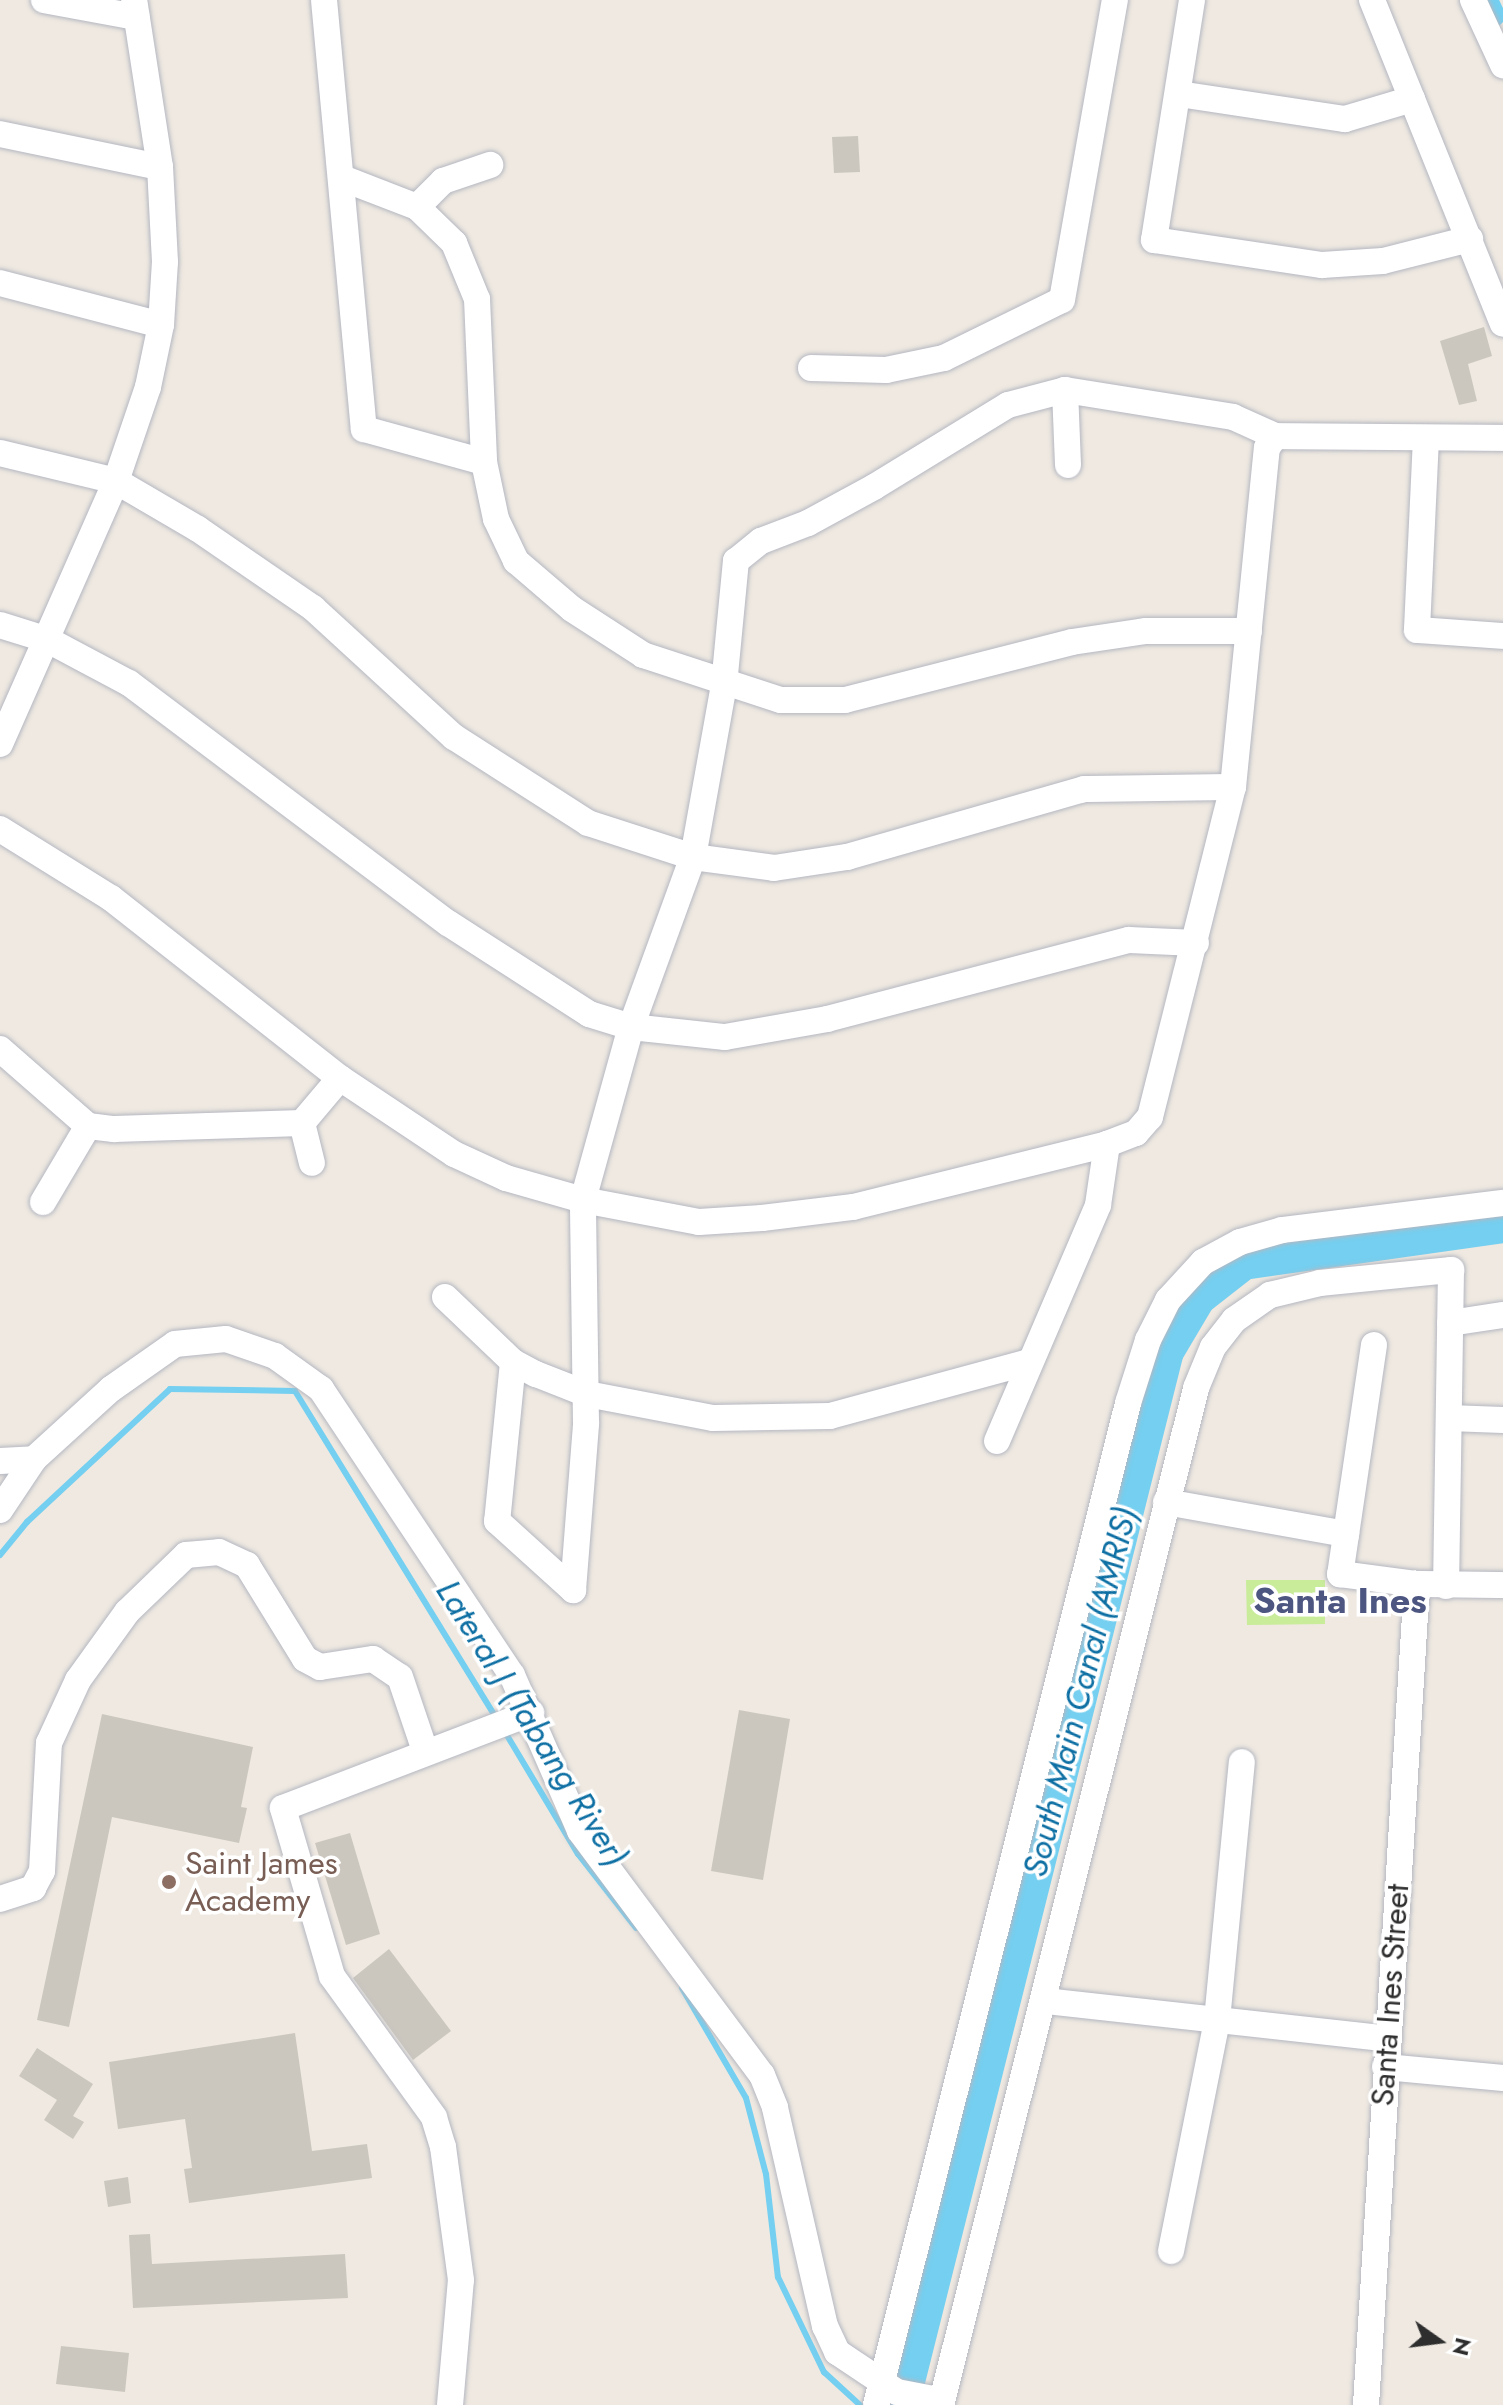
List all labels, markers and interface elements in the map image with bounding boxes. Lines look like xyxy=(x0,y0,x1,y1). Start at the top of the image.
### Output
water label: South Main Canal (AMRIS) xyxy=(1014,1503,1146,1881)
water label: Lateral J (Tabang River) xyxy=(427,1573,637,1873)
district label: Santa Ines xyxy=(1253,1579,1427,1623)
place label: Saint James Academy xyxy=(185,1845,338,1920)
marker: Saint James Academy xyxy=(160,1873,178,1891)
street label: Santa Ines Street xyxy=(1363,1883,1417,2107)
north arrow xyxy=(1399,2301,1479,2381)
text: N xyxy=(1445,2334,1480,2359)

